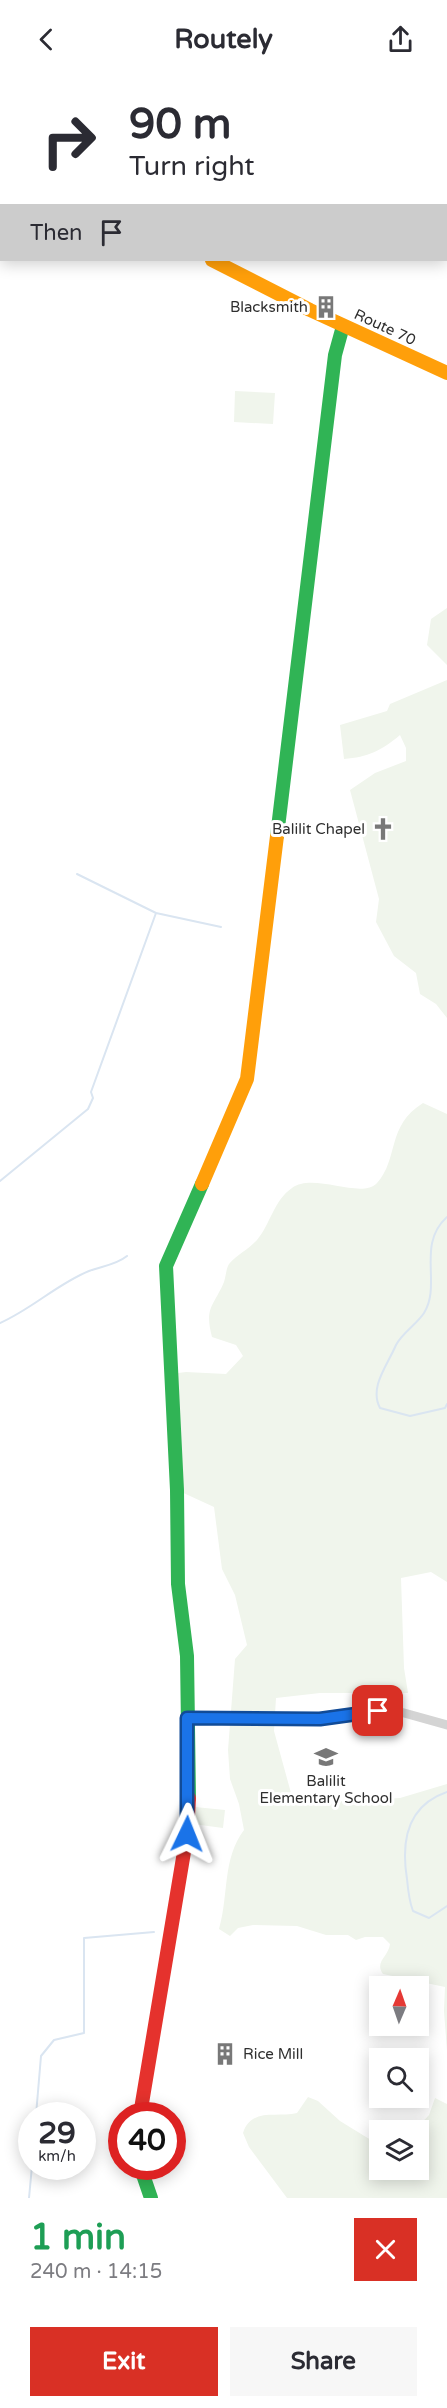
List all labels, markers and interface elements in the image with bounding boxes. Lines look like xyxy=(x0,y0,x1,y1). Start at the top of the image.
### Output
icon: back xyxy=(30,23,63,56)
text: Routely xyxy=(174,23,273,56)
icon: share xyxy=(384,23,417,56)
text: 90 m xyxy=(129,99,231,150)
icon: right xyxy=(30,102,108,180)
text: Turn right xyxy=(129,150,255,183)
icon: arrive xyxy=(95,216,128,249)
text: Then xyxy=(30,220,83,246)
building icon: Blacksmith xyxy=(313,294,339,320)
place label: Blacksmith xyxy=(230,298,308,316)
street label: Route 70 xyxy=(351,305,419,349)
church icon: Balilit Chapel xyxy=(370,816,396,842)
place label: Balilit Chapel xyxy=(272,820,365,838)
pin xyxy=(352,1685,403,1736)
icon: arrive xyxy=(361,1694,394,1727)
school or university icon: Balilit Elementary School xyxy=(313,1744,339,1770)
place label: Balilit Elementary School xyxy=(259,1772,393,1807)
position arrow xyxy=(155,1802,219,1866)
north arrow xyxy=(369,1976,429,2036)
map controls xyxy=(369,1976,429,2180)
building icon: Rice Mill xyxy=(212,2041,238,2067)
place label: Rice Mill xyxy=(243,2045,303,2063)
button: search xyxy=(369,2048,429,2108)
speed limit sign: 40 xyxy=(108,2102,186,2180)
text: 29 xyxy=(38,2115,76,2152)
button: layers xyxy=(369,2120,429,2180)
text: km/h xyxy=(38,2147,76,2165)
text: 1 min xyxy=(30,2216,126,2259)
button: close xyxy=(354,2218,417,2281)
text: 240 m · 14:15 xyxy=(30,2260,162,2284)
button: Exit xyxy=(30,2327,218,2396)
button: Share xyxy=(230,2327,417,2396)

